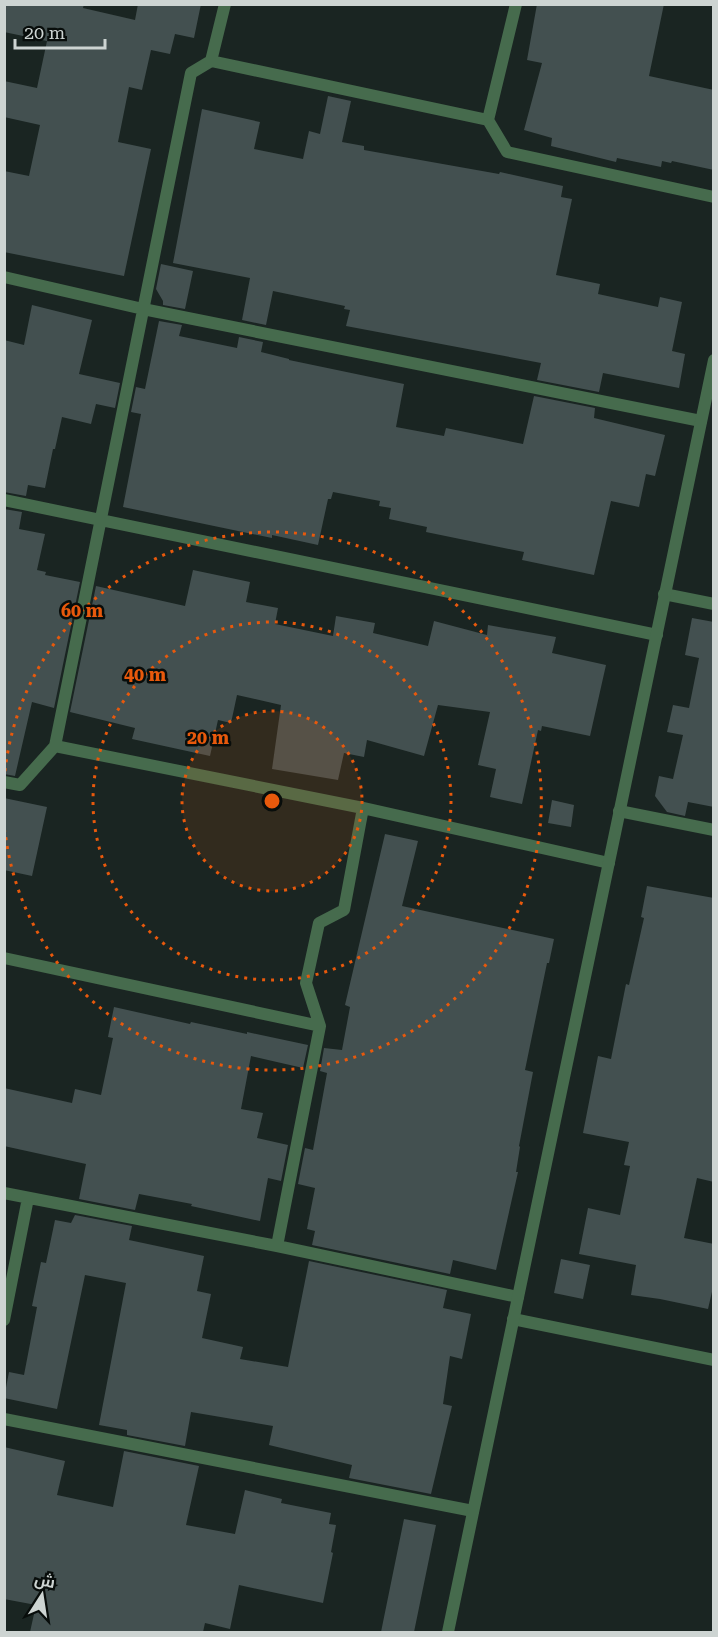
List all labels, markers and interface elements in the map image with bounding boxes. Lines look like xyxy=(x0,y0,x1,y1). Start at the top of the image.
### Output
scale bar xyxy=(15,12,105,50)
text: 20 m xyxy=(24,22,65,43)
text: 60 m xyxy=(61,600,104,621)
text: 40 m xyxy=(124,664,167,685)
text: 20 m xyxy=(187,727,230,748)
centre of rings xyxy=(262,791,282,811)
north arrow xyxy=(12,1565,72,1625)
text: ش xyxy=(33,1569,57,1592)

